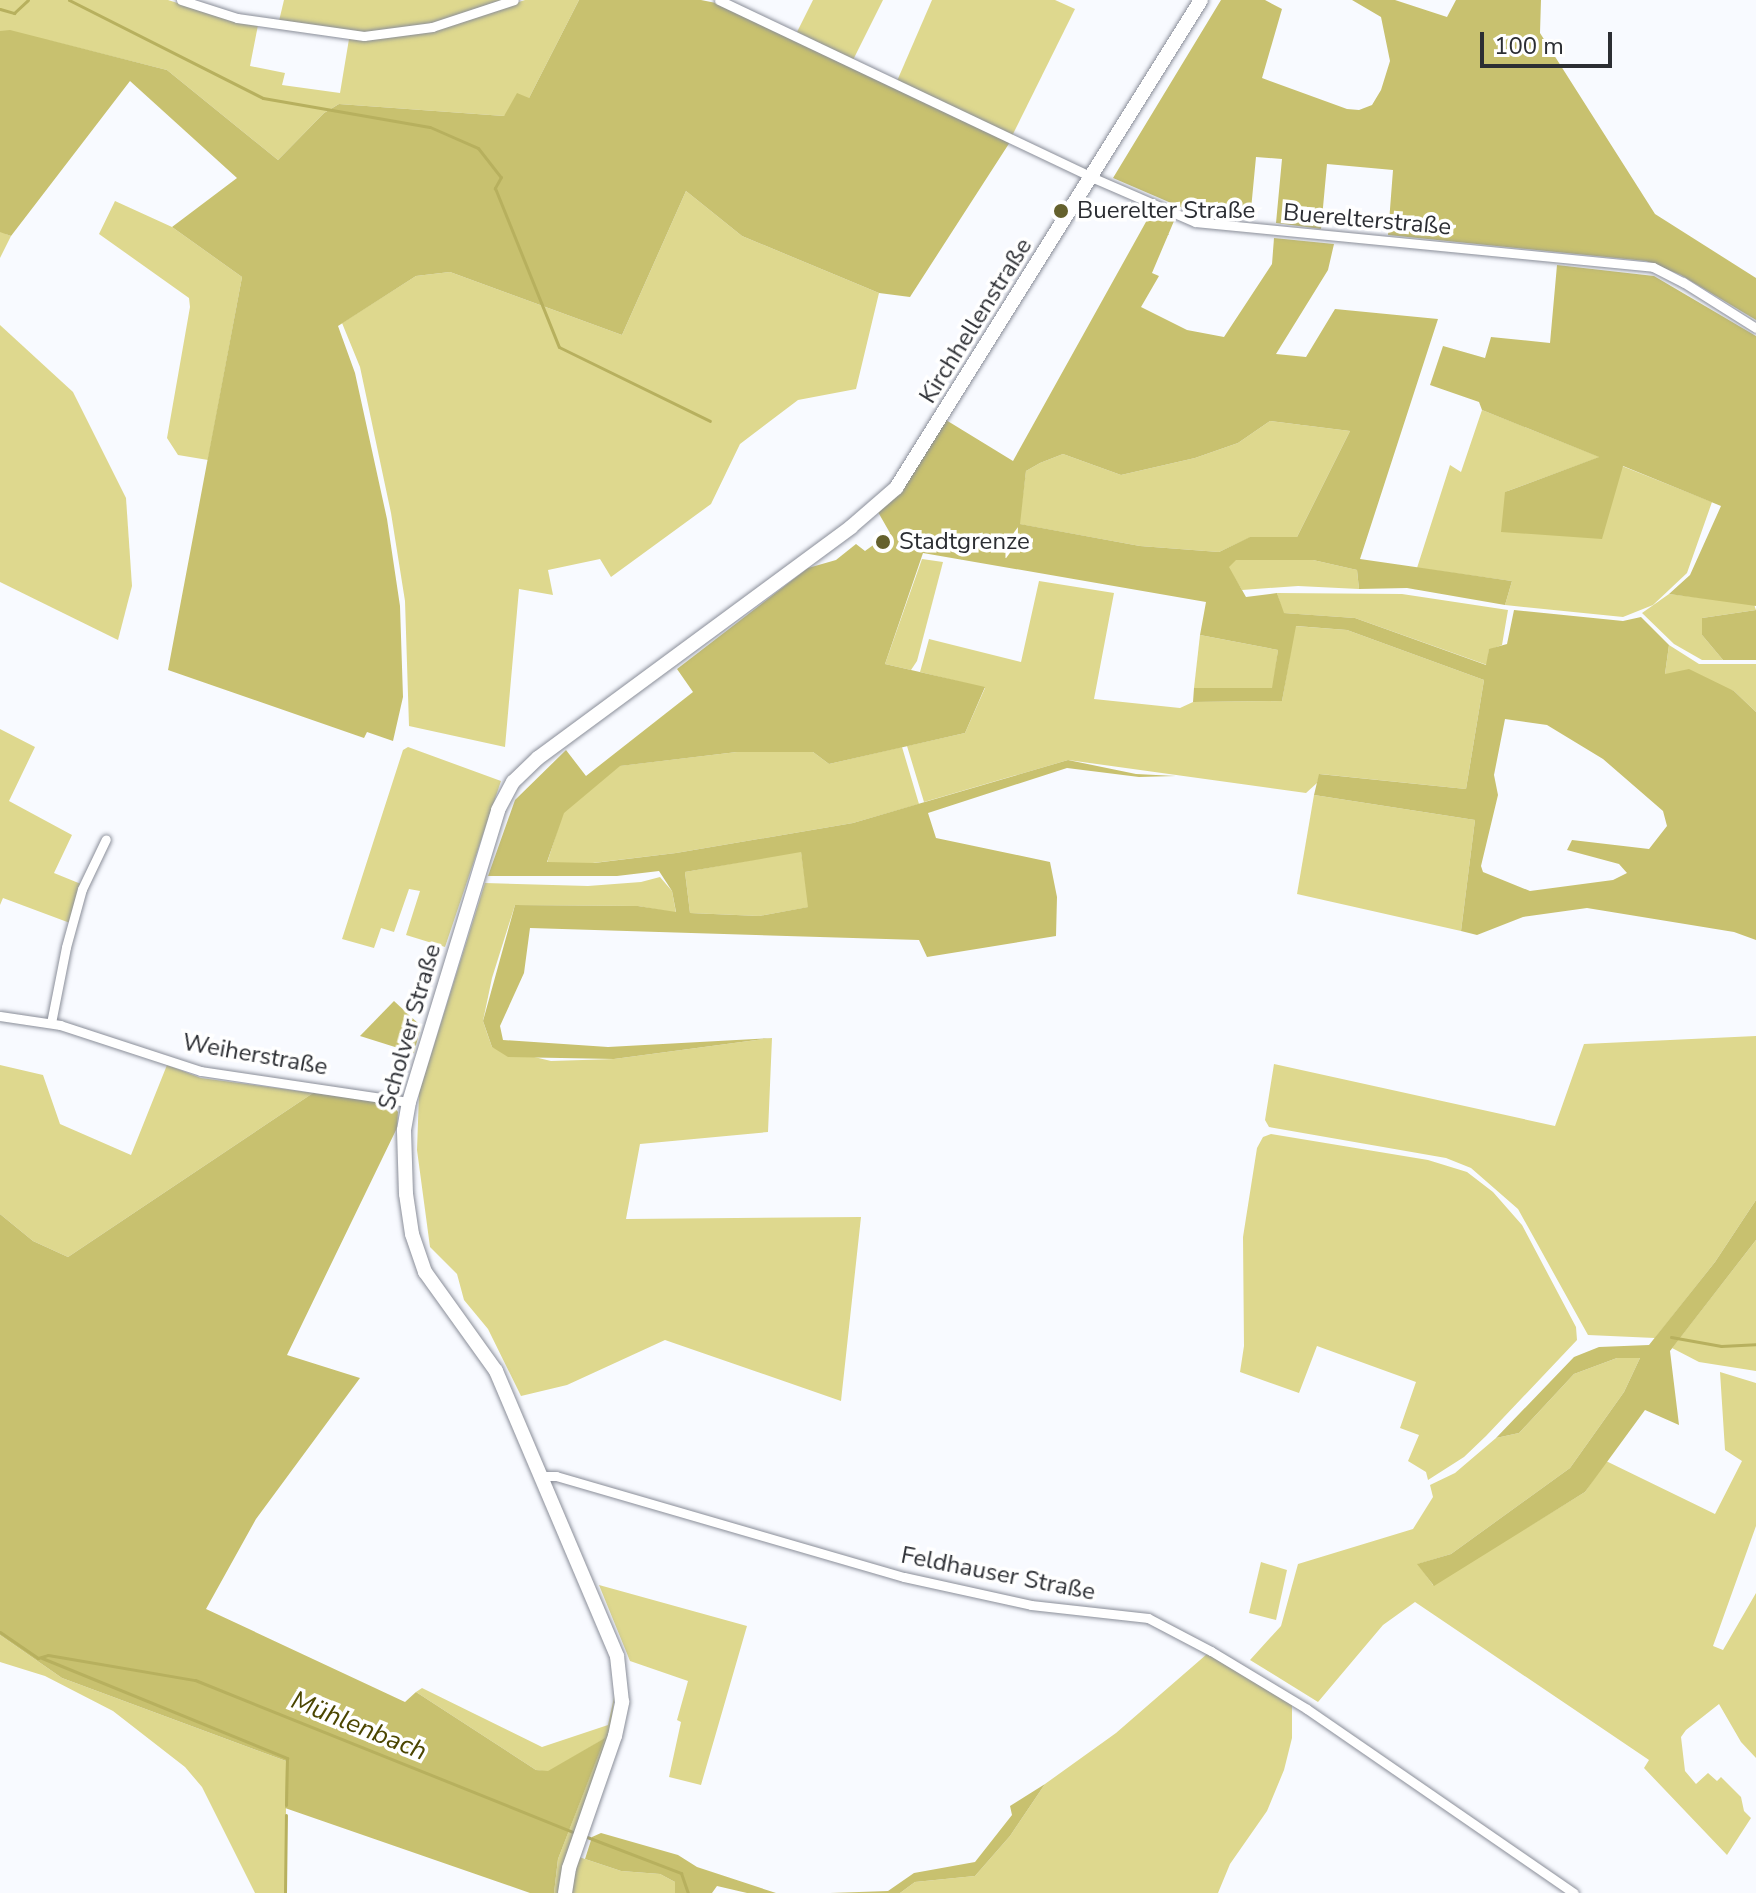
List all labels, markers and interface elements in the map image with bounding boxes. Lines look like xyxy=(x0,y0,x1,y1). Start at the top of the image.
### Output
scale bar xyxy=(1484,16,1616,66)
text: 100 m xyxy=(1494,30,1564,62)
place label: Buerelter Straße xyxy=(1077,197,1255,225)
street label: Buerelterstraße xyxy=(1282,198,1452,242)
marker: Buerelter Straße xyxy=(1052,202,1070,220)
street label: Kirchhellenstraße xyxy=(914,233,1038,409)
place label: Stadtgrenze xyxy=(899,528,1030,556)
marker: Stadtgrenze xyxy=(874,533,892,551)
street label: Scholver Straße xyxy=(373,941,447,1113)
street label: Weiherstraße xyxy=(180,1028,330,1082)
street label: Feldhauser Straße xyxy=(898,1541,1098,1607)
water label: Mühlenbach xyxy=(287,1685,431,1767)

